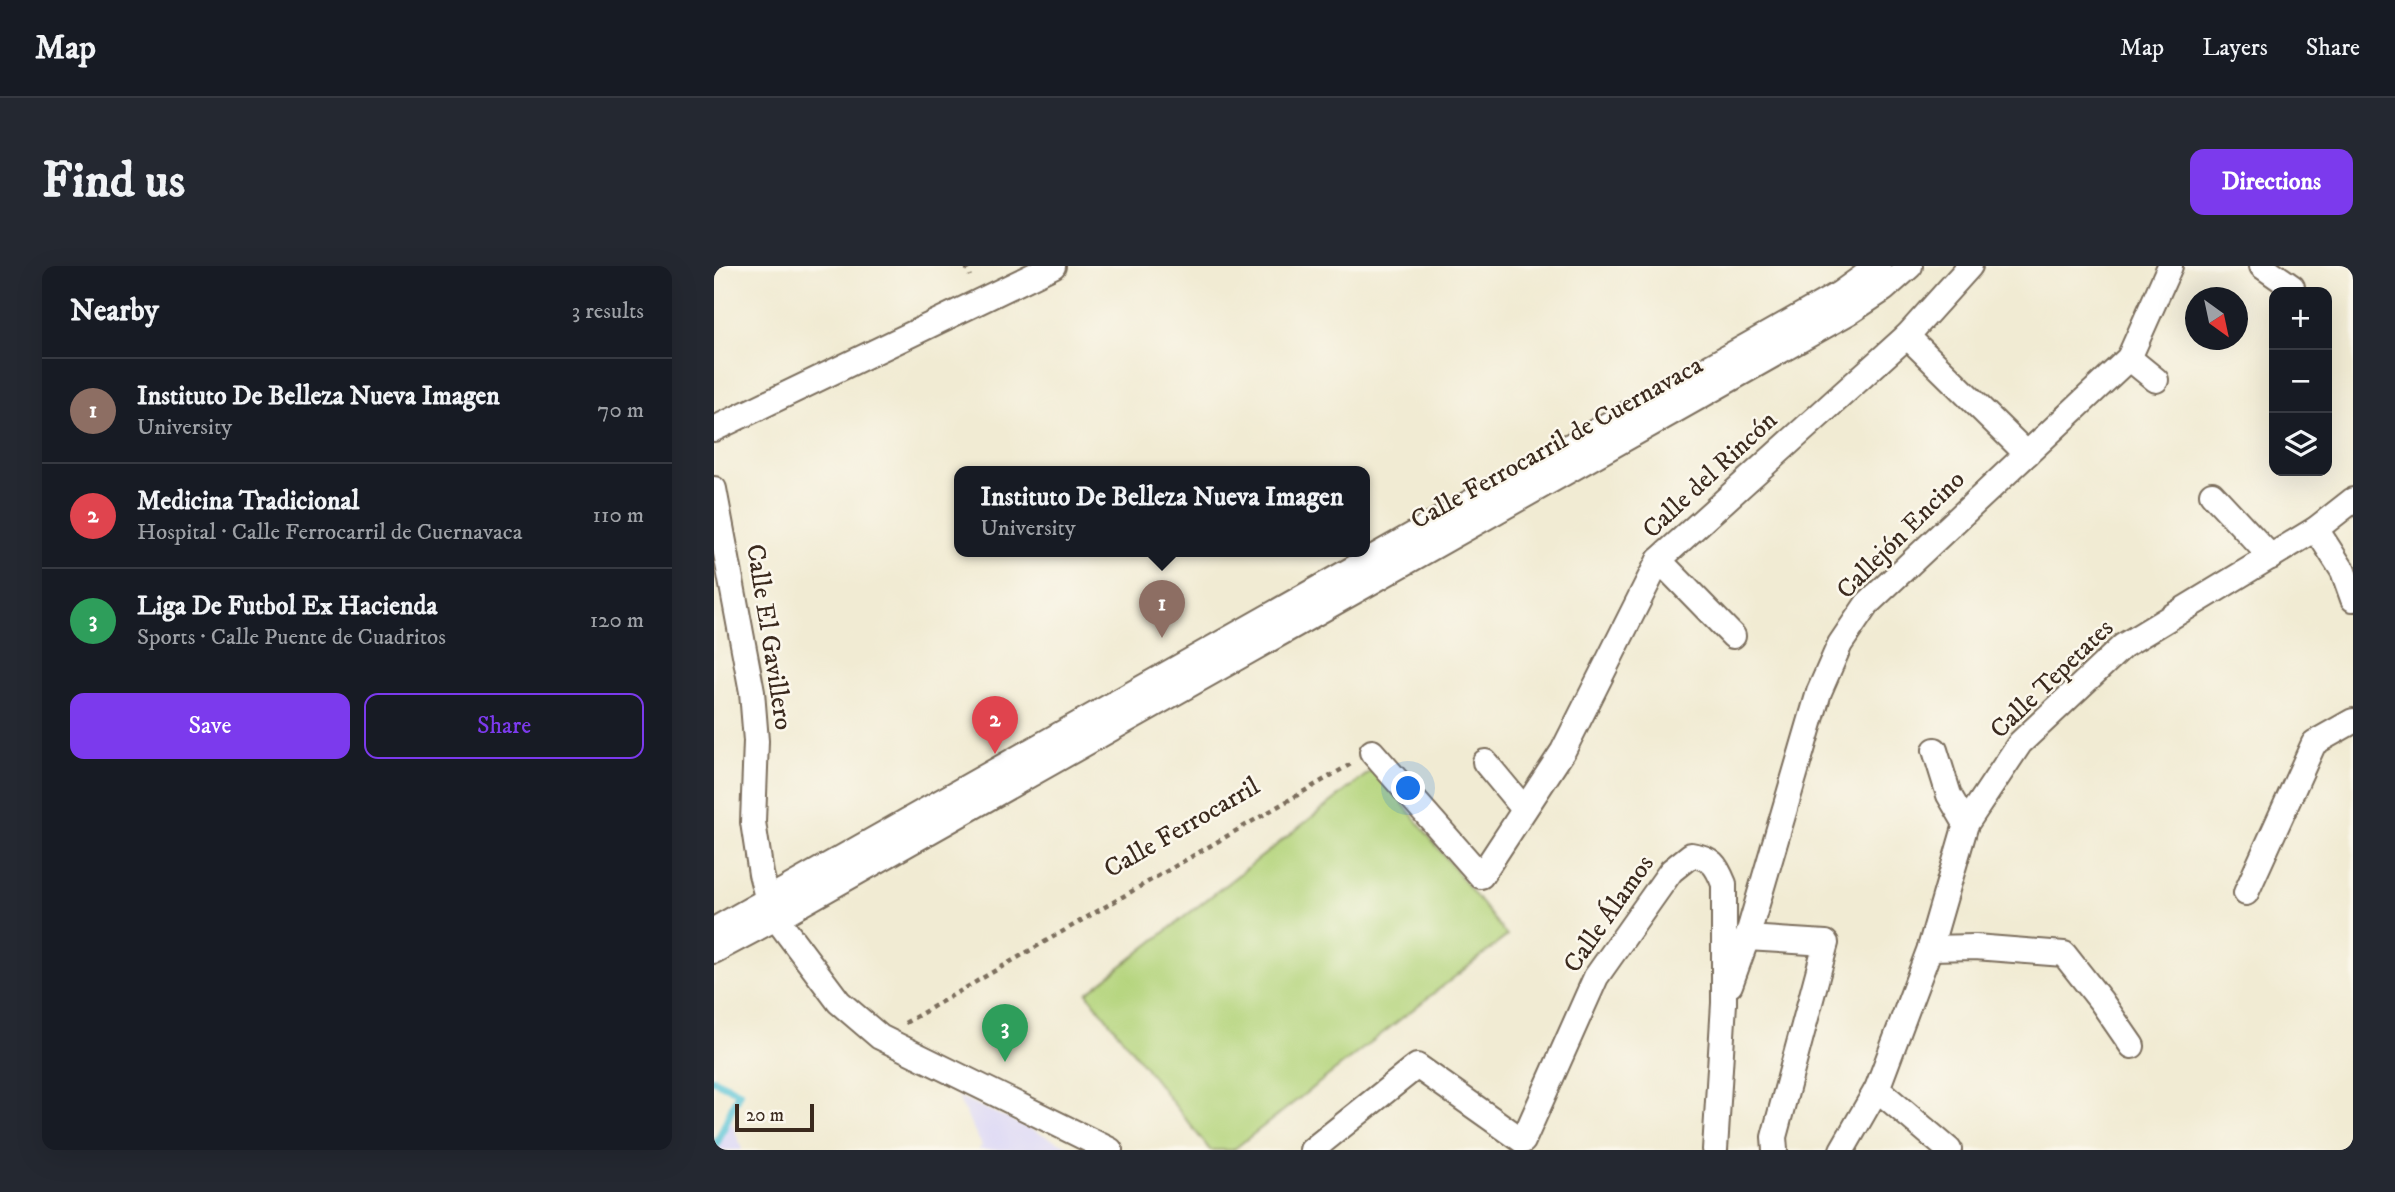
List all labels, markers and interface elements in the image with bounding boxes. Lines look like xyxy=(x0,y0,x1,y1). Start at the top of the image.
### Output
text: Map xyxy=(35,28,96,69)
text: Map xyxy=(2120,33,2164,63)
text: Layers xyxy=(2202,33,2268,63)
text: Share xyxy=(2306,33,2360,63)
button: Directions xyxy=(2190,149,2353,215)
text: Find us xyxy=(42,151,185,213)
north arrow xyxy=(2185,287,2248,350)
map controls xyxy=(2269,287,2332,476)
button: + xyxy=(2269,287,2332,350)
text: Nearby xyxy=(70,293,159,330)
text: 3 results xyxy=(572,297,644,326)
street label: Calle Ferrocarril de Cuernavaca xyxy=(1405,349,1709,537)
button: − xyxy=(2269,350,2332,413)
text: Instituto De Belleza Nueva Imagen xyxy=(137,380,500,413)
text: 1 xyxy=(89,396,97,425)
text: 70 m xyxy=(597,396,644,425)
street label: Calle del Rincón xyxy=(1636,404,1785,546)
text: University xyxy=(137,413,232,442)
button: layers xyxy=(2269,413,2332,476)
street label: Callejón Encino xyxy=(1830,464,1972,606)
popup xyxy=(954,466,1370,557)
text: Instituto De Belleza Nueva Imagen xyxy=(981,481,1343,514)
text: Medicina Tradicional xyxy=(137,485,359,518)
text: 2 xyxy=(87,501,99,530)
text: 110 m xyxy=(593,501,644,530)
text: University xyxy=(981,514,1076,543)
text: Hospital · Calle Ferrocarril de Cuernavaca xyxy=(137,518,523,547)
street label: Calle El Gavillero xyxy=(738,542,800,732)
pin: 1 xyxy=(1139,580,1185,638)
text: Liga De Futbol Ex Hacienda xyxy=(137,590,437,623)
text: 3 xyxy=(89,606,97,635)
text: 120 m xyxy=(590,606,644,635)
street label: Calle Tepetates xyxy=(1983,612,2121,746)
text: Sports · Calle Puente de Cuadritos xyxy=(137,623,446,652)
button: Save xyxy=(70,693,350,759)
button: Share xyxy=(364,693,644,759)
pin: 2 xyxy=(972,696,1018,754)
street label: Calle Ferrocarril xyxy=(1098,770,1266,886)
your location xyxy=(1391,771,1425,805)
street label: Calle Álamos xyxy=(1556,848,1662,979)
pin: 3 xyxy=(982,1004,1028,1062)
scale bar xyxy=(735,1101,814,1133)
text: 20 m xyxy=(746,1104,784,1127)

